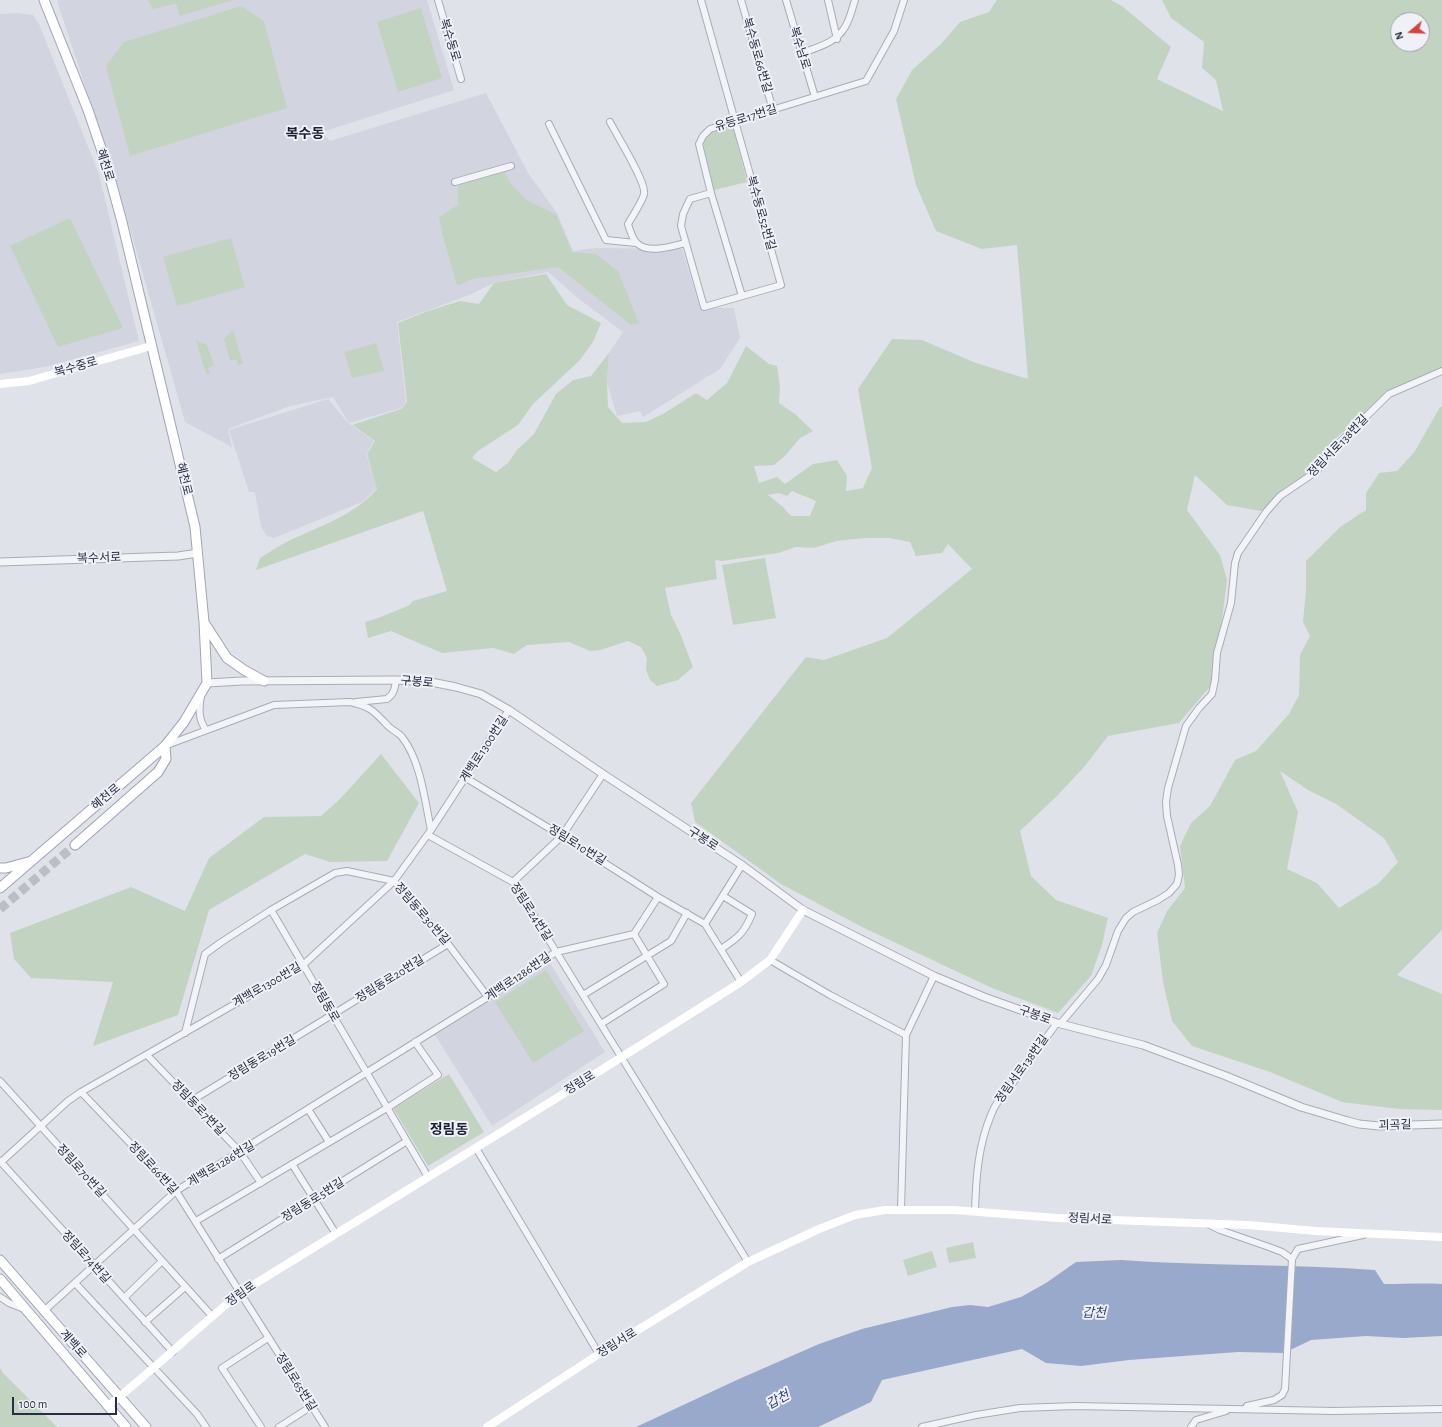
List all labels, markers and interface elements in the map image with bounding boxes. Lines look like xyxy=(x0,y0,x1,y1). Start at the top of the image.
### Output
north arrow xyxy=(1390,12,1430,52)
street label: 복수동로66번길 xyxy=(739,16,775,94)
street label: 복수동로 xyxy=(437,17,463,63)
street label: 복수남로 xyxy=(787,25,813,71)
text: N xyxy=(1393,30,1406,41)
street label: 유등로17번길 xyxy=(713,102,779,134)
district label: 복수동 xyxy=(286,126,324,142)
street label: 혜천로 xyxy=(93,147,117,183)
street label: 복수동로52번길 xyxy=(744,174,778,252)
street label: 복수중로 xyxy=(53,354,99,380)
street label: 정림서로138번길 xyxy=(1305,412,1371,480)
street label: 혜천로 xyxy=(173,461,195,497)
street label: 복수서로 xyxy=(77,550,121,566)
street label: 구봉로 xyxy=(400,673,434,691)
street label: 계백로1300번길 xyxy=(457,713,511,785)
street label: 혜천로 xyxy=(89,781,123,813)
street label: 정림로10번길 xyxy=(545,821,609,869)
street label: 구봉로 xyxy=(685,824,721,854)
street label: 정림동로30번길 xyxy=(391,880,453,948)
street label: 정림로24번길 xyxy=(507,880,555,944)
street label: 계백로1286번길 xyxy=(482,950,554,1004)
street label: 정림동로20번길 xyxy=(353,952,427,1006)
street label: 계백로1300번길 xyxy=(230,960,304,1010)
street label: 정림동로 xyxy=(308,979,342,1025)
street label: 구봉로 xyxy=(1017,1003,1053,1027)
street label: 정림동로19번길 xyxy=(226,1032,298,1084)
street label: 정림서로138번길 xyxy=(992,1032,1052,1106)
street label: 정림로 xyxy=(562,1068,598,1098)
street label: 정림동로7번길 xyxy=(168,1077,228,1139)
street label: 괴곡길 xyxy=(1378,1118,1412,1132)
district label: 정림동 xyxy=(430,1122,468,1138)
street label: 계백로1286번길 xyxy=(185,1138,257,1190)
street label: 정림로66번길 xyxy=(125,1139,181,1197)
street label: 정림로70번길 xyxy=(53,1141,109,1201)
street label: 정림동로5번길 xyxy=(279,1175,347,1225)
street label: 정림서로 xyxy=(1068,1211,1112,1227)
street label: 정림로74번길 xyxy=(59,1228,113,1286)
street label: 정림로 xyxy=(223,1279,259,1309)
water label: 갑천 xyxy=(1082,1305,1106,1321)
street label: 정림서로 xyxy=(594,1325,640,1361)
street label: 계백로 xyxy=(57,1327,89,1361)
street label: 정림로65번길 xyxy=(272,1350,320,1414)
water label: 갑천 xyxy=(764,1387,792,1413)
scale bar xyxy=(14,1389,119,1415)
text: 100 m xyxy=(19,1398,47,1410)

